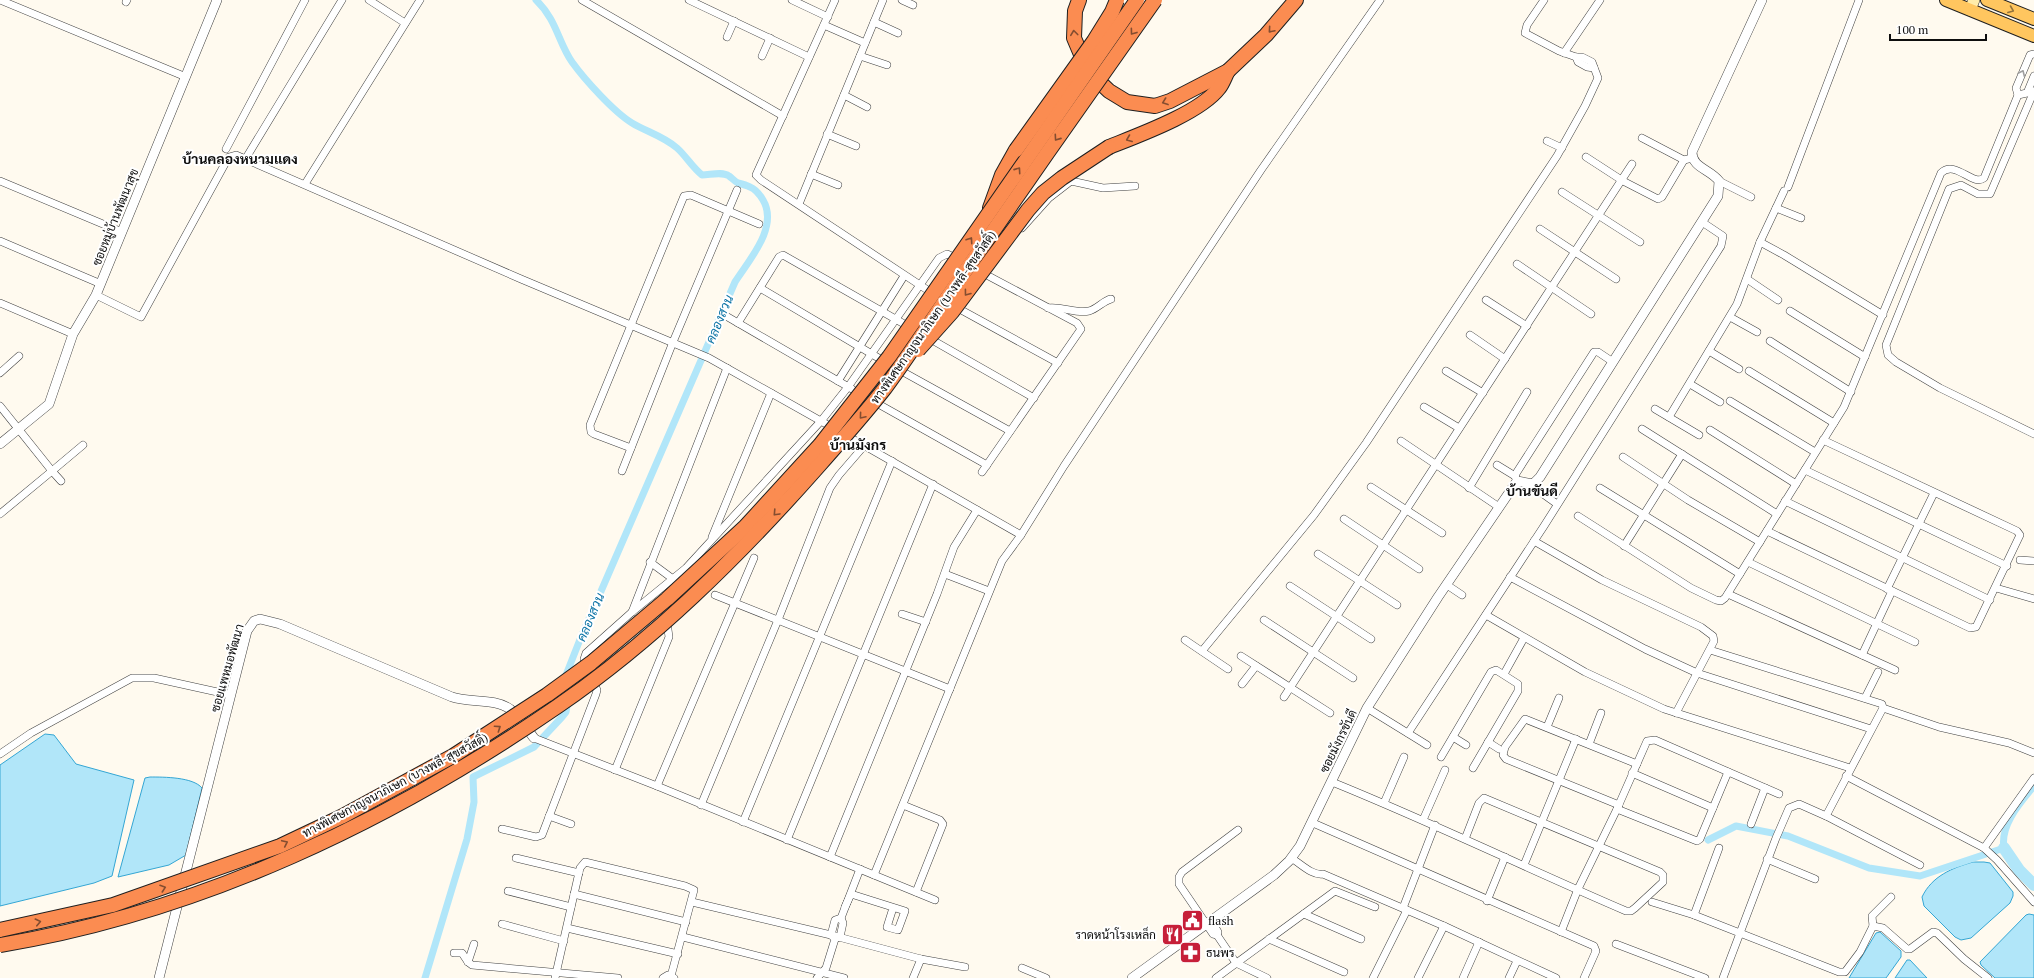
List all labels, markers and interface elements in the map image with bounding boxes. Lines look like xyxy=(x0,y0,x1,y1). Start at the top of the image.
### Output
one-way arrow xyxy=(2007,5,2014,13)
scale bar xyxy=(1890,16,1986,42)
text: 100 m xyxy=(1896,22,1929,37)
one-way arrow xyxy=(1268,25,1275,32)
one-way arrow xyxy=(1131,27,1138,34)
one-way arrow xyxy=(1070,30,1079,36)
one-way arrow xyxy=(2018,70,2026,77)
one-way arrow xyxy=(1162,98,1169,106)
one-way arrow xyxy=(1055,133,1062,140)
one-way arrow xyxy=(1126,134,1133,142)
district label: บ้านคลองหนามแดง xyxy=(182,149,298,168)
street label: ซอยหมู่บ้านพัฒนาสุข xyxy=(89,166,143,269)
one-way arrow xyxy=(1013,168,1020,175)
street label: ทางพิเศษกาญจนาภิเษก (บางพลี-สุขสวัสดิ์) xyxy=(864,226,1000,408)
one-way arrow xyxy=(965,237,973,244)
one-way arrow xyxy=(964,289,971,296)
water label: คลองสวน xyxy=(701,291,738,346)
one-way arrow xyxy=(859,411,866,418)
district label: บ้านมังกร xyxy=(830,435,886,454)
district label: บ้านขันดี xyxy=(1506,481,1558,500)
one-way arrow xyxy=(773,508,781,516)
water label: คลองสวน xyxy=(572,589,609,644)
street label: ซอยแพหมอพัฒนา xyxy=(207,622,247,714)
street label: ซอยมังกรขันดี xyxy=(1316,707,1360,775)
one-way arrow xyxy=(494,725,501,733)
street label: ทางพิเศษกาญจนาภิเษก (บางพลี-สุขสวัสดิ์) xyxy=(298,727,491,842)
one-way arrow xyxy=(281,840,289,848)
one-way arrow xyxy=(160,884,167,892)
public building icon: flash xyxy=(1179,907,1205,933)
place label: flash xyxy=(1208,913,1234,928)
one-way arrow xyxy=(35,918,41,926)
restaurant icon: ราดหน้าโรงเหล็ก xyxy=(1159,921,1185,947)
place label: ราดหน้าโรงเหล็ก xyxy=(1075,926,1156,942)
pharmacy icon: ธนพร xyxy=(1177,939,1203,965)
place label: ธนพร xyxy=(1206,945,1235,960)

